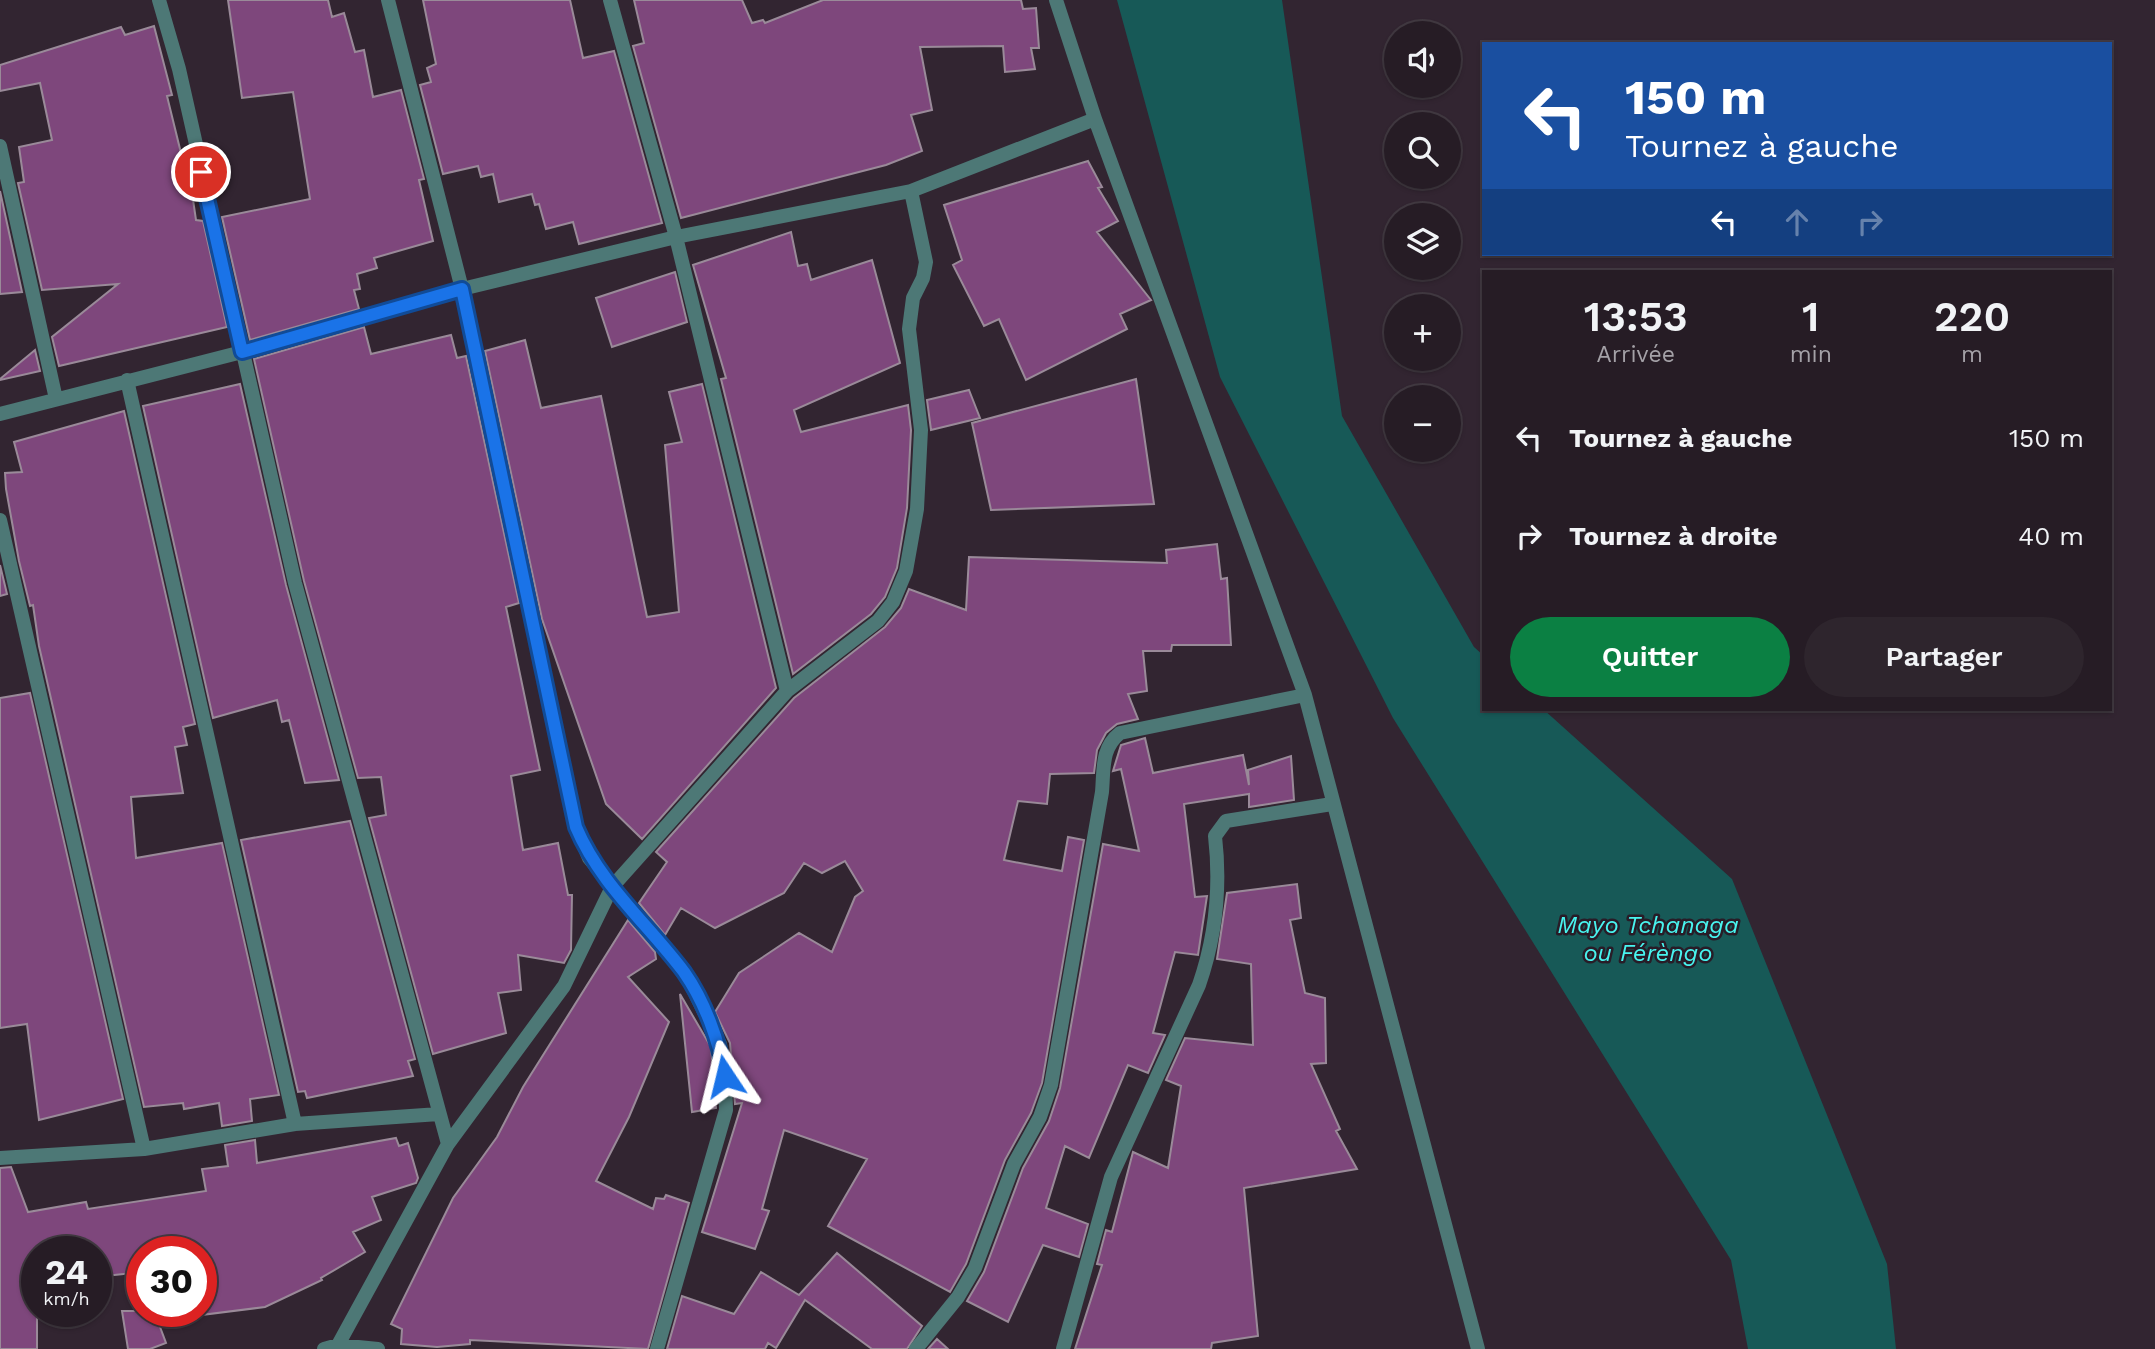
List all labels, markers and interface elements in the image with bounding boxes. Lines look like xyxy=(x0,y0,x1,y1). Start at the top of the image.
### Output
map controls xyxy=(1384,21,1461,462)
button: sound xyxy=(1384,21,1461,98)
text: 150 m xyxy=(1625,68,1766,126)
icon: left xyxy=(1510,70,1601,161)
button: search xyxy=(1384,112,1461,189)
text: Tournez à gauche xyxy=(1625,127,1898,165)
pin xyxy=(171,142,231,202)
icon: arrive xyxy=(182,153,220,191)
button: layers xyxy=(1384,203,1461,280)
icon: left xyxy=(1705,203,1743,241)
icon: ahead xyxy=(1778,203,1816,241)
icon: right xyxy=(1851,203,1889,241)
text: 13:53 xyxy=(1584,292,1688,341)
text: 1 xyxy=(1802,292,1820,341)
text: 220 xyxy=(1934,292,2010,341)
button: + xyxy=(1384,294,1461,371)
text: Arrivée xyxy=(1597,341,1675,368)
text: min xyxy=(1790,341,1832,368)
text: m xyxy=(1961,341,1983,368)
button: − xyxy=(1384,385,1461,462)
icon: left xyxy=(1510,419,1548,457)
text: Tournez à gauche xyxy=(1569,423,1792,453)
text: 150 m xyxy=(2009,423,2084,453)
icon: right xyxy=(1510,517,1548,555)
text: Tournez à droite xyxy=(1569,521,1778,551)
text: 40 m xyxy=(2018,521,2084,551)
button: Quitter xyxy=(1510,617,1790,697)
button: Partager xyxy=(1804,617,2084,697)
water label: Mayo Tchanaga ou Férèngo xyxy=(1557,911,1739,967)
position arrow xyxy=(688,1039,762,1113)
speed limit sign: 30 xyxy=(126,1236,217,1327)
text: 24 xyxy=(45,1251,88,1293)
text: km/h xyxy=(43,1288,90,1309)

